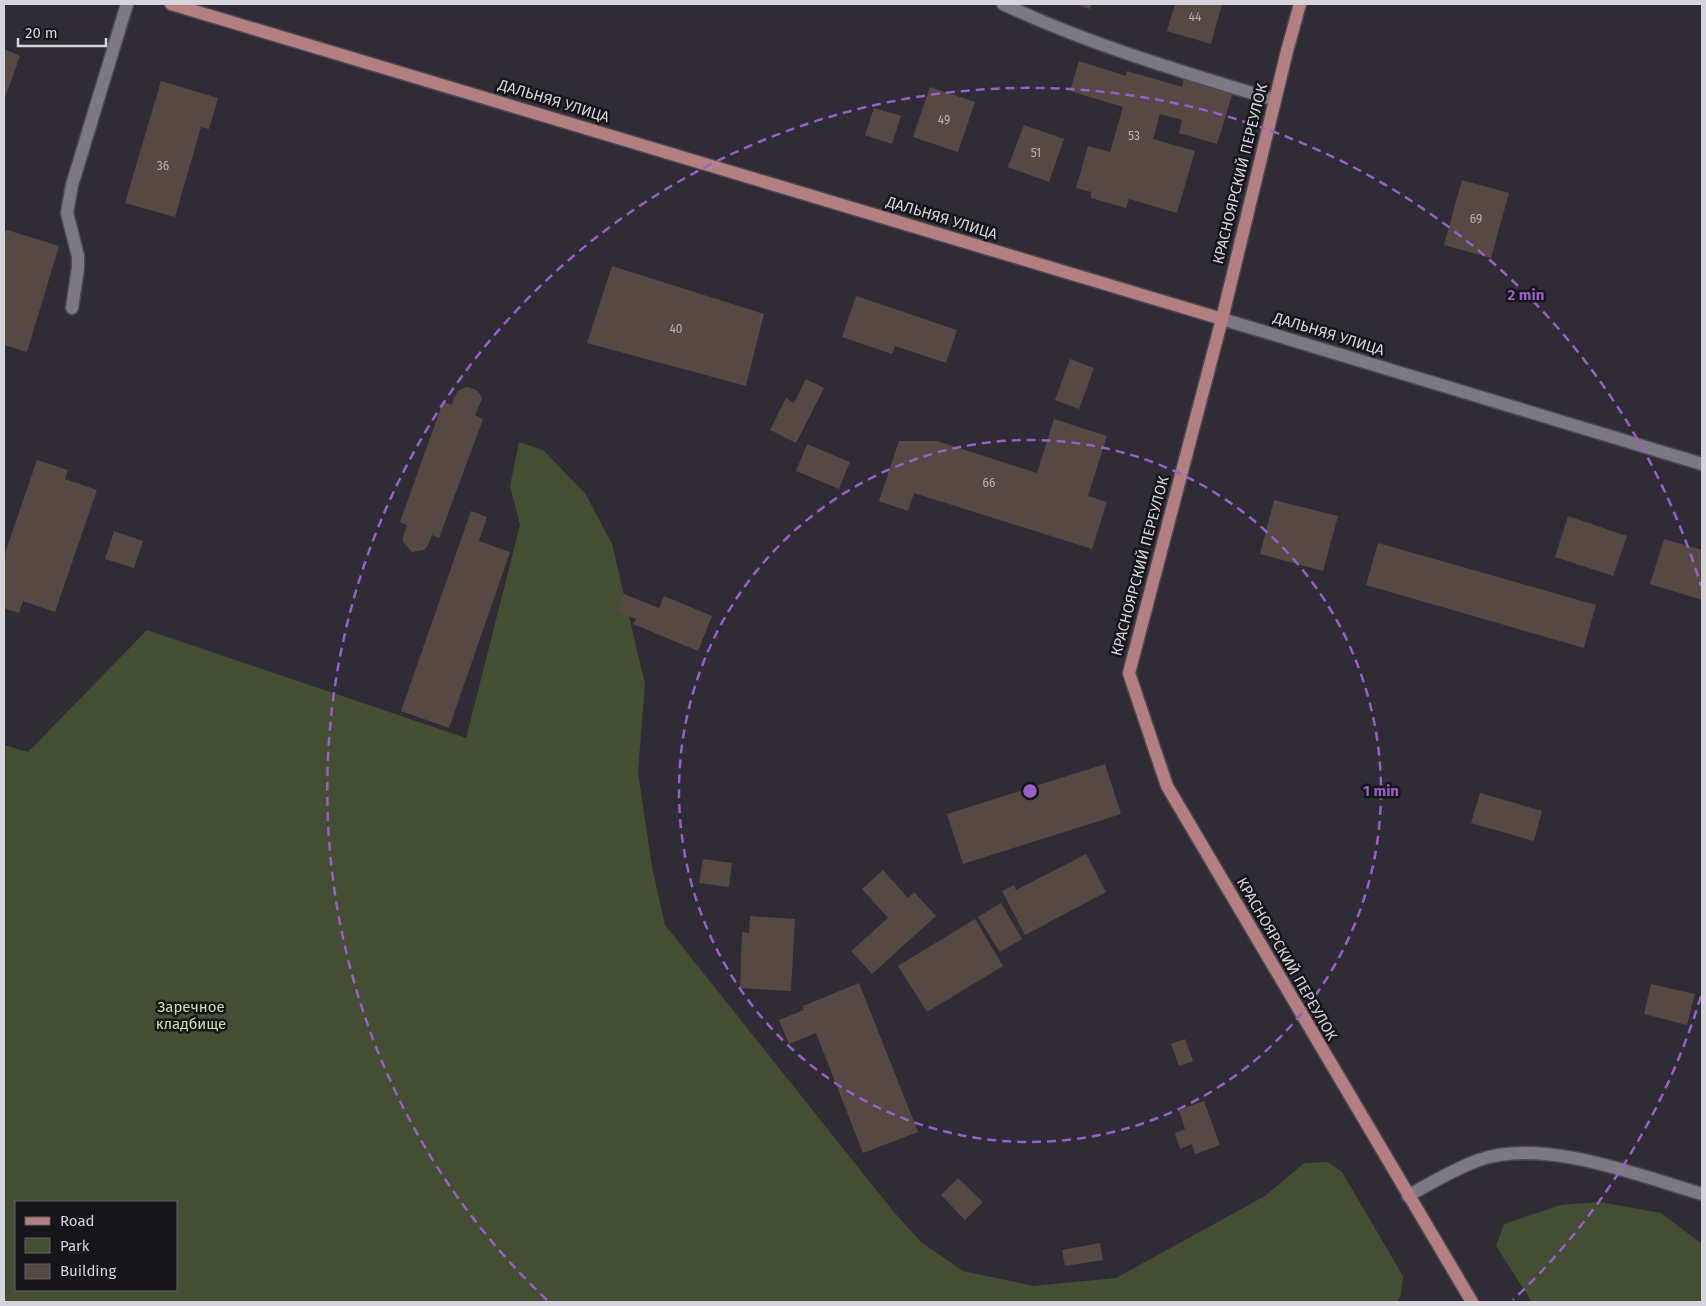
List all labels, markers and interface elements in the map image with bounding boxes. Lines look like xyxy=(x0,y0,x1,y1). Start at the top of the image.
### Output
house number: 44 xyxy=(1189,10,1202,24)
scale bar xyxy=(18,15,105,47)
text: 20 m xyxy=(25,24,58,42)
street label: ДАЛЬНЯЯ УЛИЦА xyxy=(495,75,612,127)
street label: КРАСНОЯРСКИЙ ПЕРЕУЛОК xyxy=(1209,82,1271,266)
house number: 49 xyxy=(938,113,950,127)
house number: 53 xyxy=(1128,129,1140,143)
house number: 51 xyxy=(1031,146,1041,160)
house number: 36 xyxy=(157,159,169,173)
street label: ДАЛЬНЯЯ УЛИЦА xyxy=(883,192,1000,244)
house number: 69 xyxy=(1470,212,1482,226)
text: 2 min xyxy=(1508,286,1544,304)
street label: ДАЛЬНЯЯ УЛИЦА xyxy=(1270,308,1387,360)
house number: 40 xyxy=(669,322,683,336)
street label: КРАСНОЯРСКИЙ ПЕРЕУЛОК xyxy=(1107,474,1173,658)
house number: 66 xyxy=(983,476,995,490)
centre of rings xyxy=(1021,782,1039,800)
text: 1 min xyxy=(1363,782,1399,800)
street label: КРАСНОЯРСКИЙ ПЕРЕУЛОК xyxy=(1233,874,1341,1044)
park label: Заречное кладбище xyxy=(156,998,226,1033)
legend xyxy=(15,1201,178,1291)
text: Road xyxy=(60,1212,95,1230)
text: Park xyxy=(60,1237,90,1255)
text: Building xyxy=(60,1262,116,1280)

